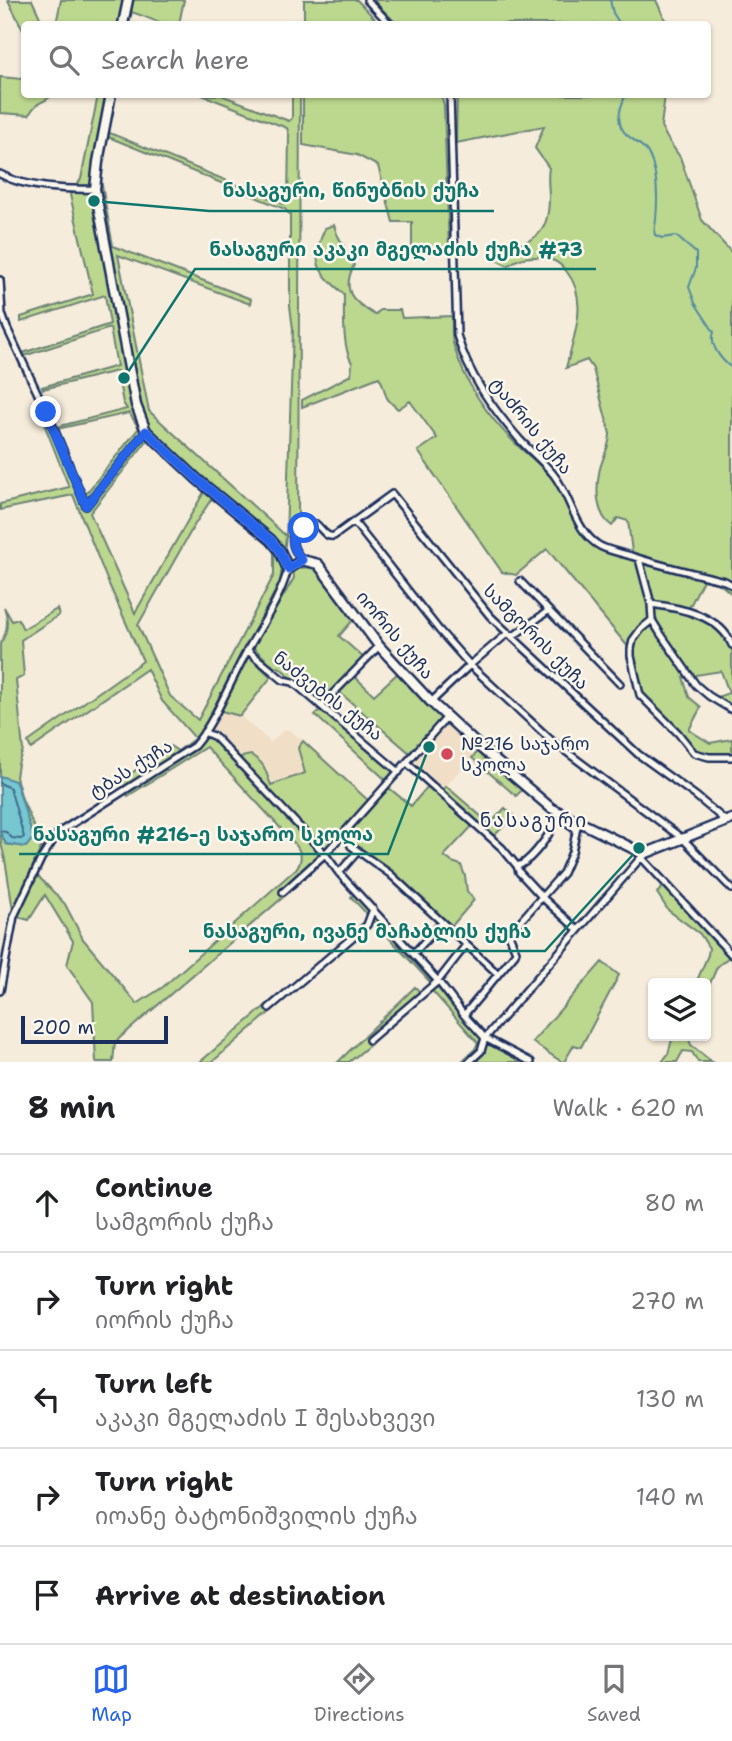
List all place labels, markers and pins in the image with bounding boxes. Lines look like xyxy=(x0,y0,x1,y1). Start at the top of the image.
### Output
callout: ნასაგური, წინუბნის ქუჩა xyxy=(209,171,494,211)
callout: ნასაგური აკაკი მგელაძის ქუჩა #73 xyxy=(195,229,596,269)
place label: №216 საჯარო სკოლა xyxy=(461,732,589,777)
marker: №216 საჯარო სკოლა xyxy=(439,746,455,762)
callout: ნასაგური #216-ე საჯარო სკოლა xyxy=(19,814,388,854)
callout: ნასაგური, ივანე მაჩაბლის ქუჩა xyxy=(189,911,545,951)

